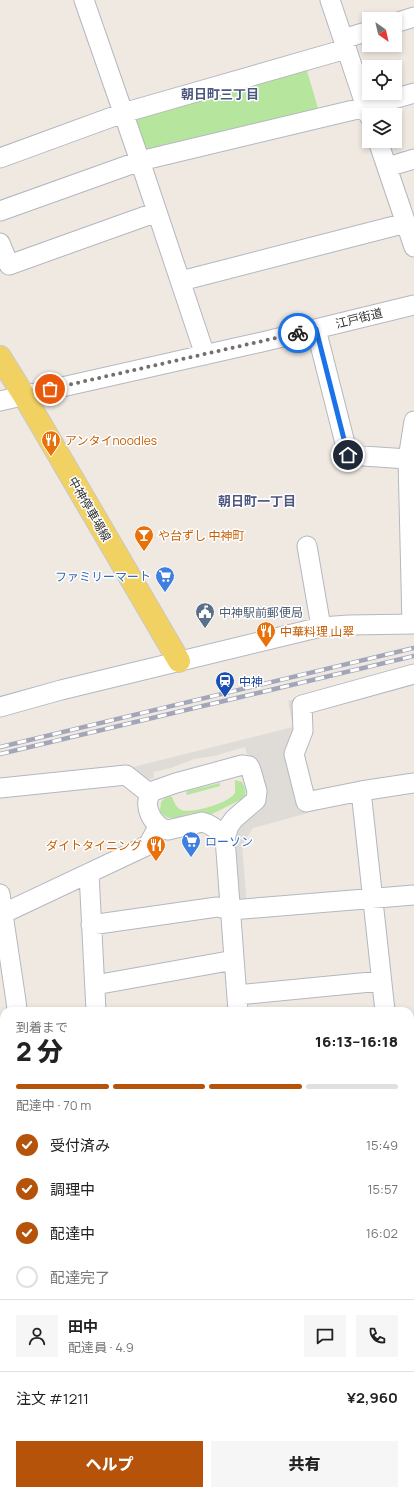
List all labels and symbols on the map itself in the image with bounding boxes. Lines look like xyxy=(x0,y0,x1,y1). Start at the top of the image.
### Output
north arrow xyxy=(362,12,402,52)
district label: 朝日町三丁目 xyxy=(181,85,259,103)
street label: 江戸街道 xyxy=(334,304,384,332)
courier xyxy=(278,313,318,353)
pin xyxy=(33,372,67,406)
restaurant icon: アンタイnoodles xyxy=(40,429,62,457)
place label: アンタイnoodles xyxy=(65,432,157,449)
pin xyxy=(331,438,365,472)
street label: 中神停車場線 xyxy=(65,474,115,544)
district label: 朝日町一丁目 xyxy=(218,492,296,510)
bar icon: や台ずし 中神町 xyxy=(133,524,155,552)
place label: や台ずし 中神町 xyxy=(158,527,244,544)
supermarket icon: ファミリーマート xyxy=(154,565,176,593)
place label: ファミリーマート xyxy=(55,568,151,585)
public building icon: 中神駅前郵便局 xyxy=(194,601,216,629)
place label: 中神駅前郵便局 xyxy=(219,604,303,621)
restaurant icon: 中華料理 山翠 xyxy=(255,620,277,648)
place label: 中華料理 山翠 xyxy=(280,623,354,640)
station icon: 中神 xyxy=(214,670,236,698)
place label: 中神 xyxy=(239,673,263,690)
supermarket icon: ローソン xyxy=(180,830,202,858)
place label: ローソン xyxy=(205,833,253,850)
restaurant icon: ダイトタイニング xyxy=(145,834,167,862)
place label: ダイトタイニング xyxy=(46,837,142,854)

